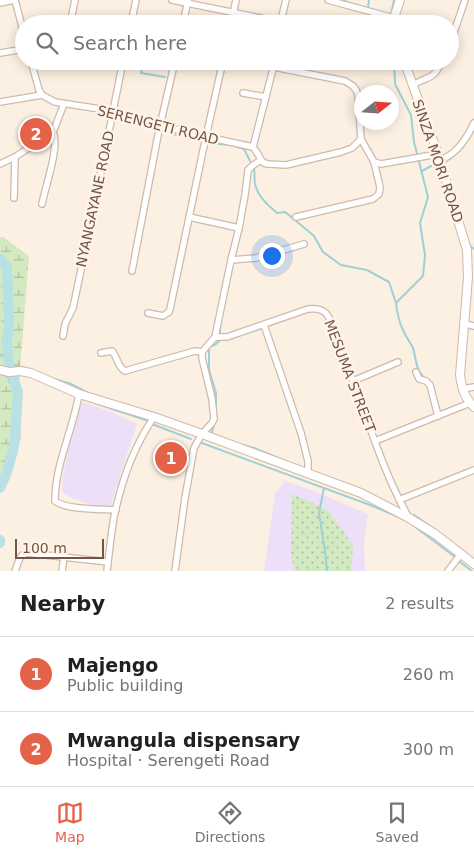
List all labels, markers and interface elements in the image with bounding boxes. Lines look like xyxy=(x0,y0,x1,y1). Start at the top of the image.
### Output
search box xyxy=(15,15,459,70)
icon: search xyxy=(33,29,61,57)
text: Search here xyxy=(73,32,187,54)
north arrow xyxy=(354,85,399,130)
street label: SINZA MORI ROAD xyxy=(409,97,467,225)
street label: SERENGETI ROAD xyxy=(96,102,220,148)
pin: 2 xyxy=(20,115,52,153)
street label: NYANGAYANE ROAD xyxy=(73,129,117,269)
your location xyxy=(259,243,285,269)
street label: MESUMA STREET xyxy=(321,317,379,435)
pin: 1 xyxy=(155,439,187,477)
scale bar xyxy=(15,536,104,559)
text: 100 m xyxy=(22,540,67,556)
text: Nearby xyxy=(20,592,105,616)
text: 2 results xyxy=(385,594,454,613)
text: Majengo xyxy=(67,654,158,676)
text: 1 xyxy=(30,665,42,684)
text: 260 m xyxy=(403,665,454,684)
text: Public building xyxy=(67,676,184,695)
text: Mwangula dispensary xyxy=(67,729,300,751)
text: 2 xyxy=(30,740,42,759)
text: 300 m xyxy=(403,740,454,759)
text: Hospital · Serengeti Road xyxy=(67,751,270,770)
tab: Map xyxy=(55,799,85,845)
tab: Directions xyxy=(195,799,265,845)
tab: Saved xyxy=(376,799,419,845)

